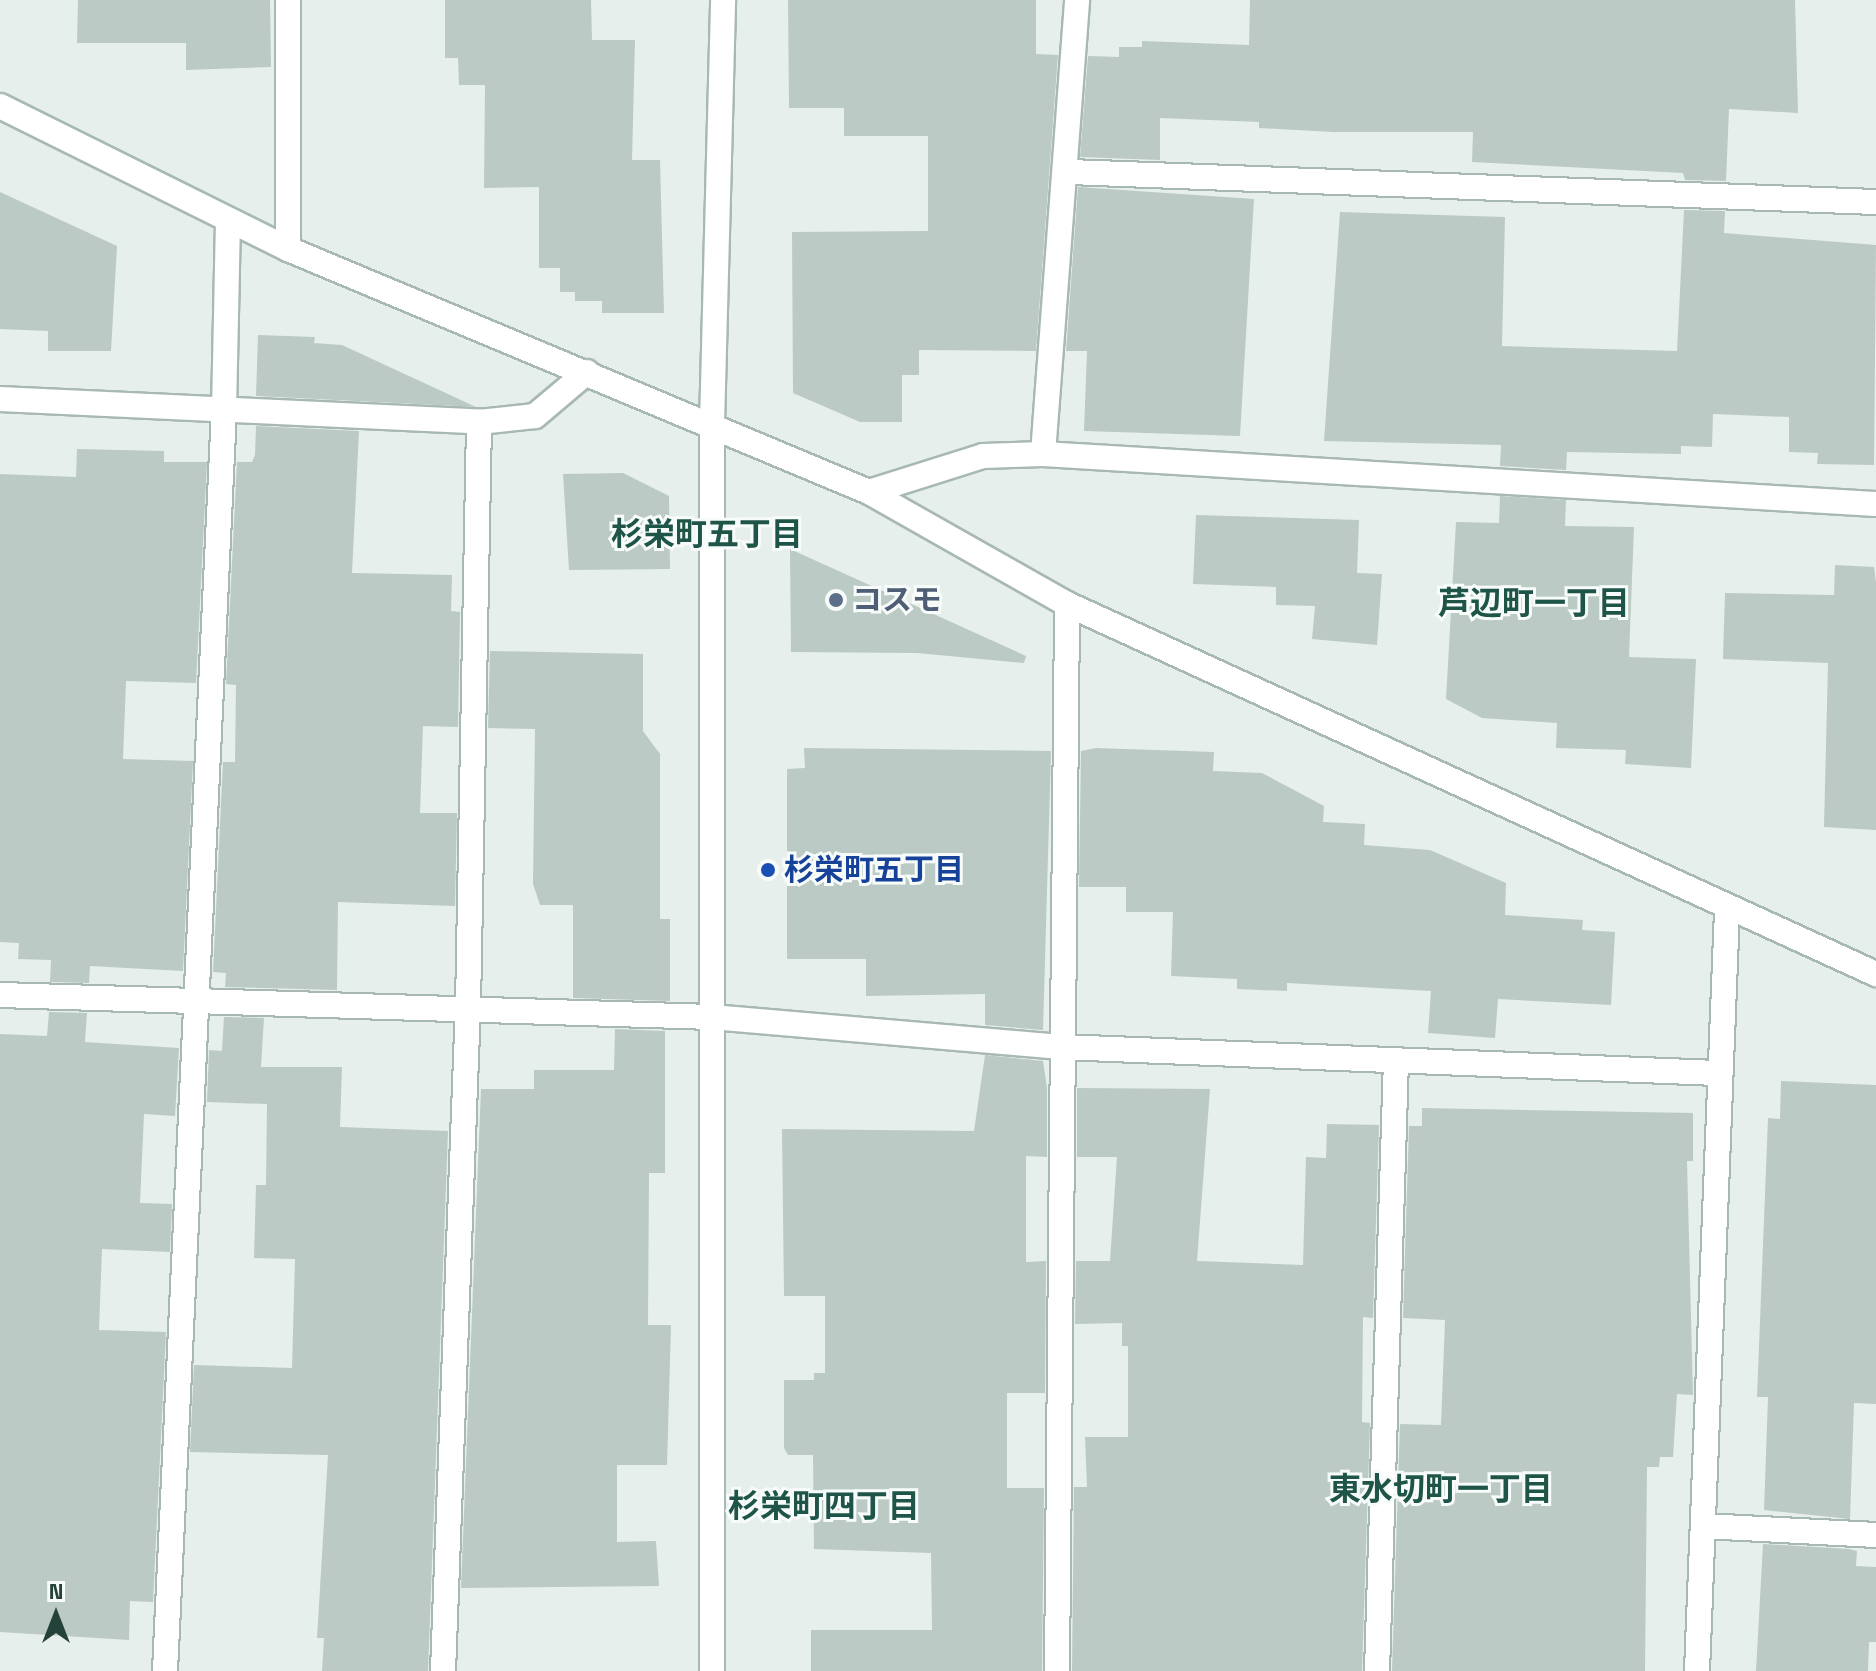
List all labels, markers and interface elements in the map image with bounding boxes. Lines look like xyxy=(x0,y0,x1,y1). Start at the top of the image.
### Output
district label: 杉栄町五丁目 xyxy=(611,515,803,553)
place label: コスモ xyxy=(852,582,942,618)
district label: 芦辺町一丁目 xyxy=(1438,584,1630,622)
marker: コスモ xyxy=(827,591,845,609)
place label: 杉栄町五丁目 xyxy=(784,852,964,888)
marker: 杉栄町五丁目 xyxy=(759,861,777,879)
district label: 東水切町一丁目 xyxy=(1329,1470,1553,1508)
district label: 杉栄町四丁目 xyxy=(728,1487,920,1525)
north arrow xyxy=(16,1575,96,1655)
text: N xyxy=(49,1577,63,1605)

